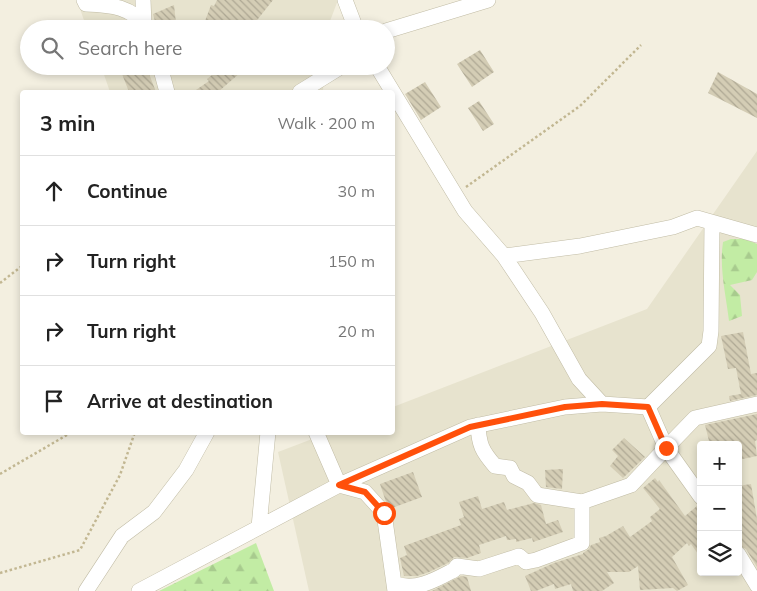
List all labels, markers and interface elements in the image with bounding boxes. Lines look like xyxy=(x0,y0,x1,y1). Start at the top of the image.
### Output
search box xyxy=(20,20,395,75)
icon: search xyxy=(38,34,66,62)
text: Search here xyxy=(78,36,182,60)
text: 3 min xyxy=(40,110,95,136)
text: Walk · 200 m xyxy=(277,113,375,133)
icon: ahead xyxy=(40,177,68,205)
text: Continue xyxy=(87,179,167,203)
text: 30 m xyxy=(338,181,375,201)
icon: right xyxy=(40,247,68,275)
text: Turn right xyxy=(87,249,176,273)
text: 150 m xyxy=(328,251,375,271)
icon: right xyxy=(40,317,68,345)
text: Turn right xyxy=(87,319,176,343)
text: 20 m xyxy=(338,321,375,341)
icon: arrive xyxy=(40,387,68,415)
text: Arrive at destination xyxy=(87,389,273,413)
route end xyxy=(655,437,678,460)
map controls xyxy=(697,441,742,576)
button: + xyxy=(697,441,742,486)
button: − xyxy=(697,486,742,531)
route start xyxy=(373,502,396,525)
button: layers xyxy=(697,531,742,576)

